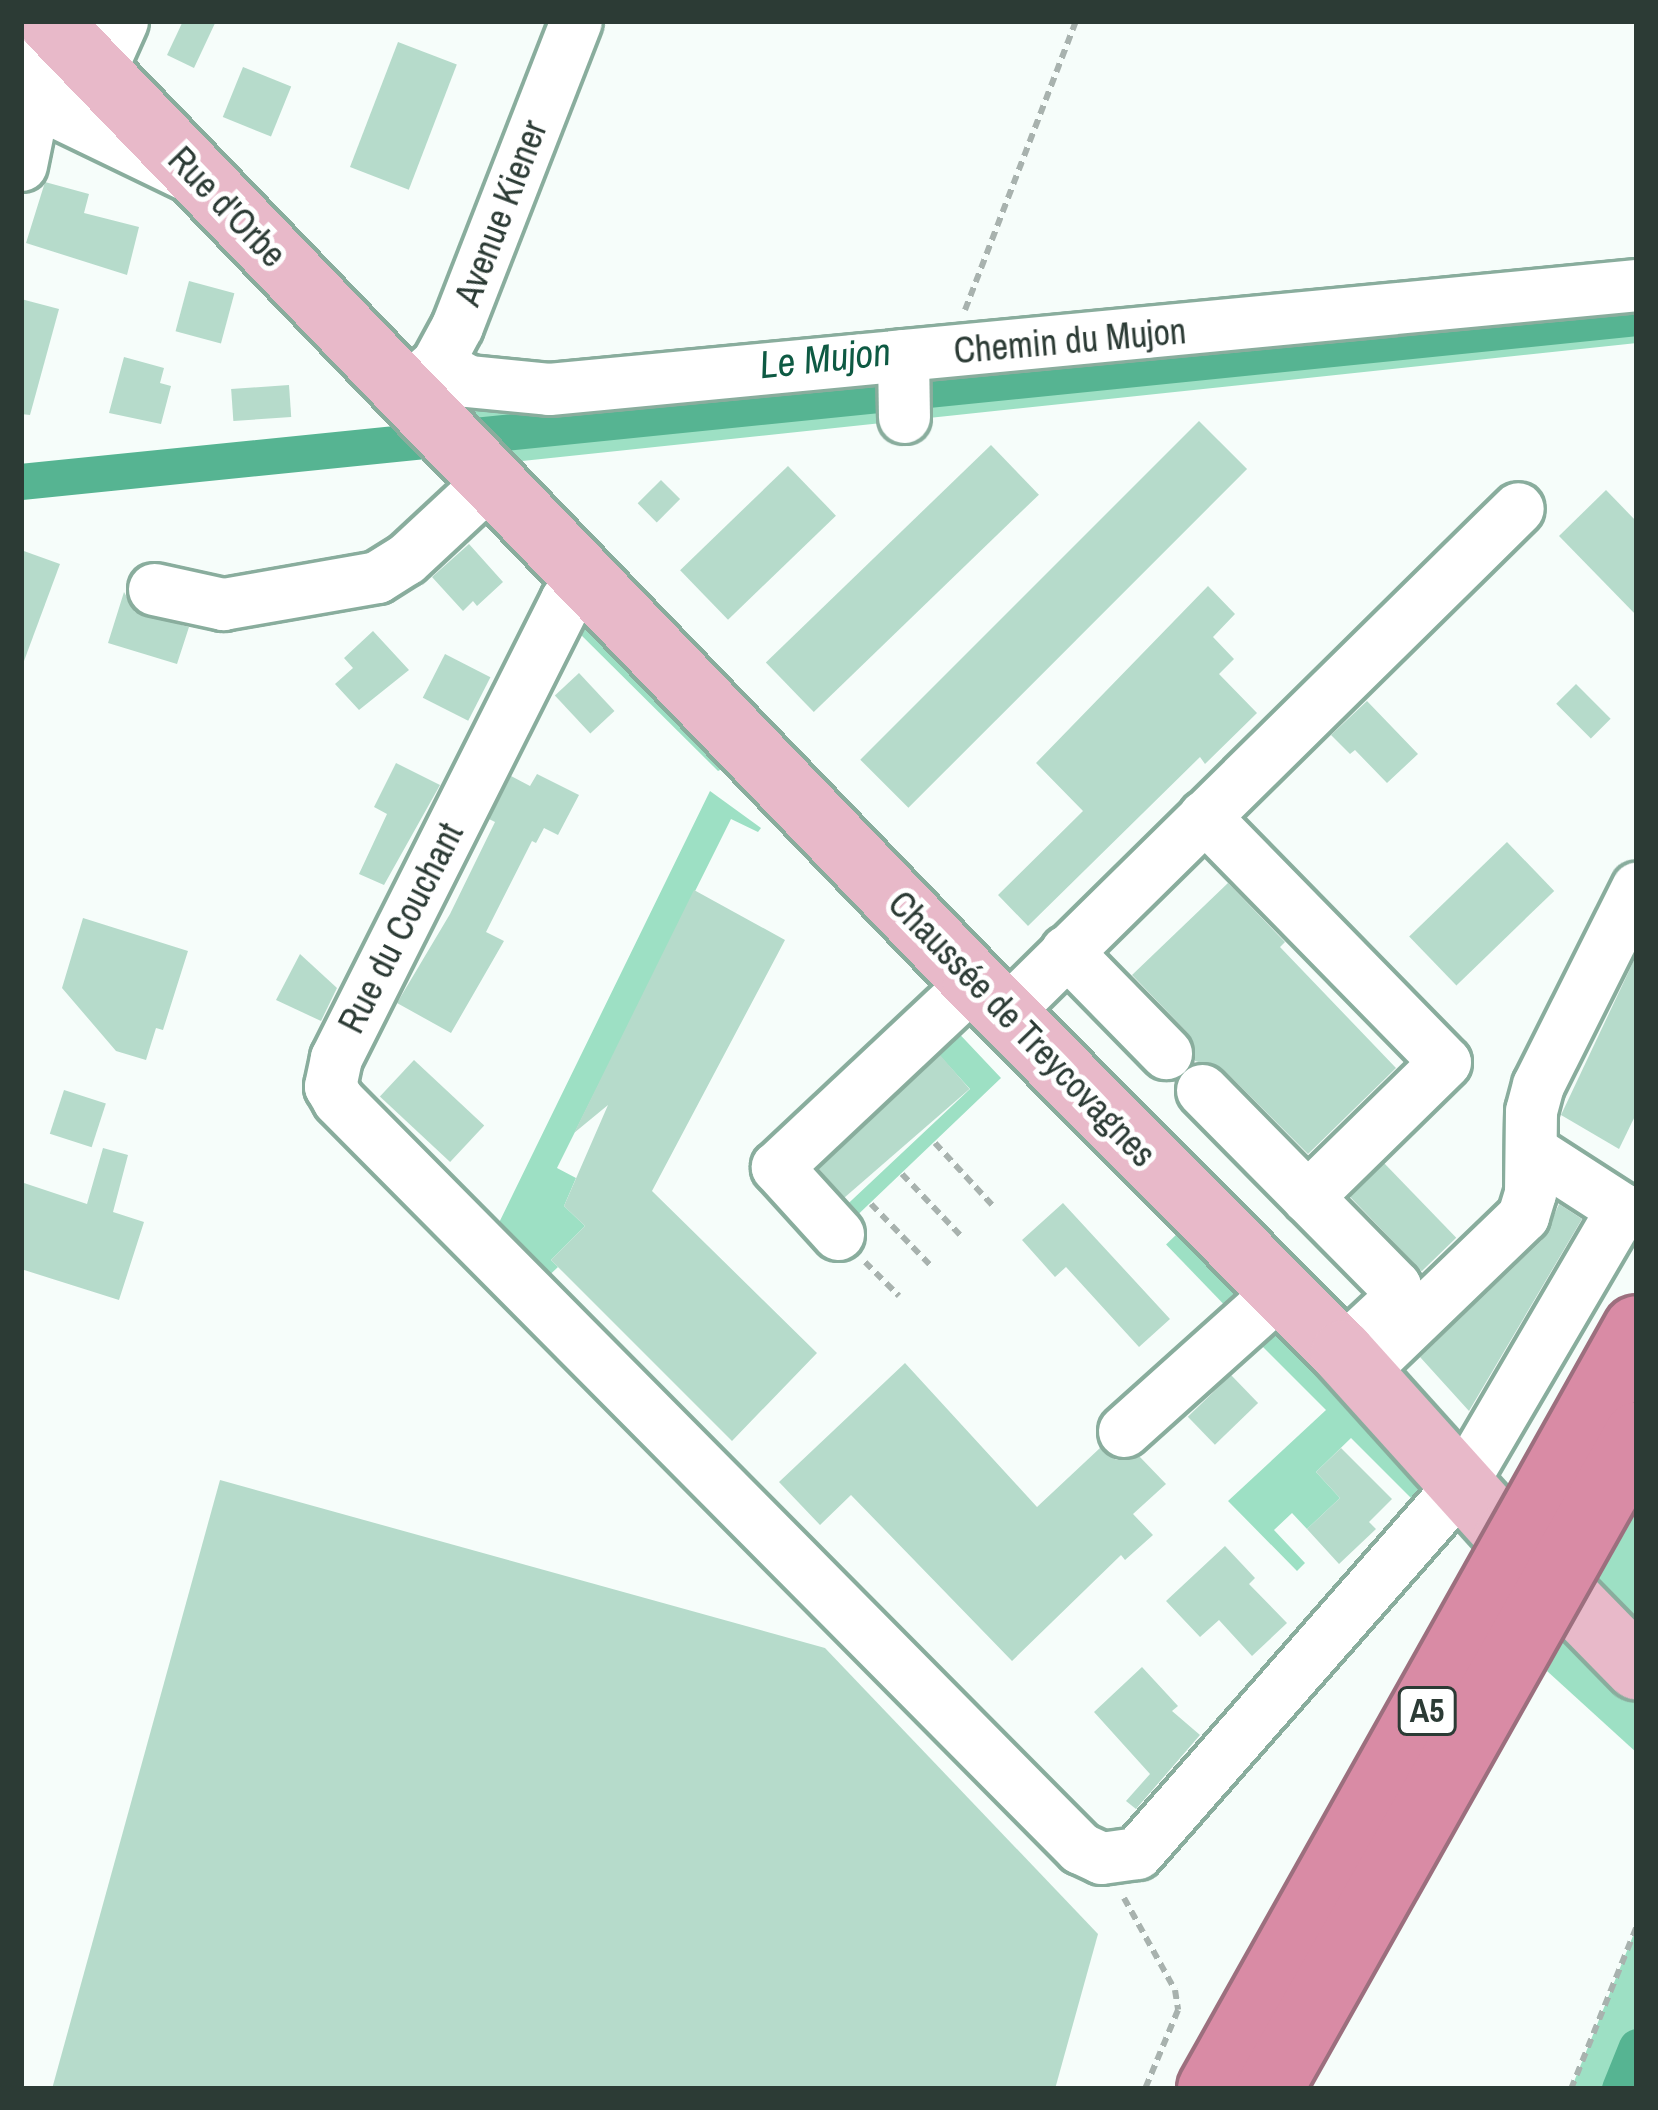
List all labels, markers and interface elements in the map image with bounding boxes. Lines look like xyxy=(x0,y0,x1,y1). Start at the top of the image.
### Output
street label: Avenue Kiener xyxy=(446,114,556,312)
street label: Rue d'Orbe xyxy=(159,138,295,276)
street label: Chemin du Mujon xyxy=(952,309,1188,373)
water label: Le Mujon xyxy=(757,328,893,388)
street label: Rue du Couchant xyxy=(330,816,472,1040)
street label: Chaussée de Treycovagnes xyxy=(879,882,1165,1176)
road number: A5 xyxy=(1397,1684,1457,1738)

